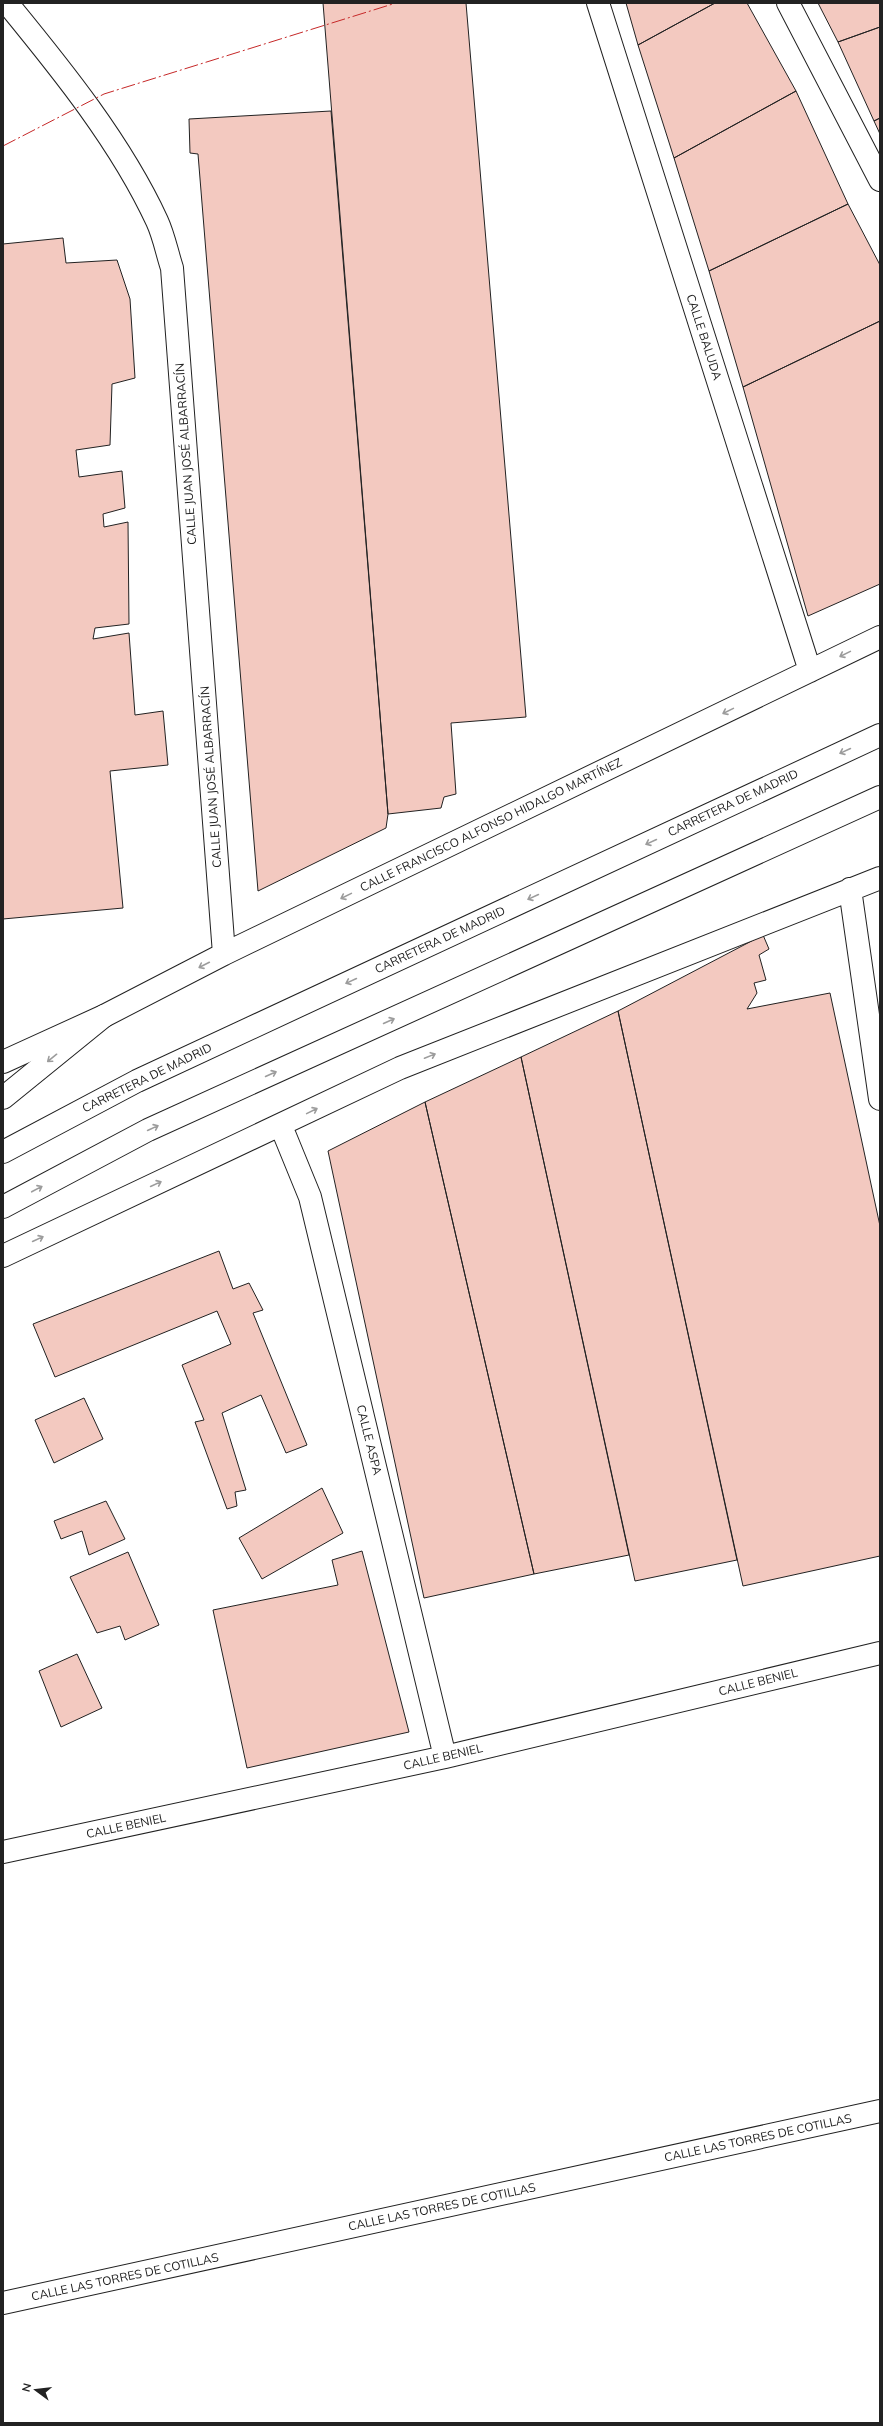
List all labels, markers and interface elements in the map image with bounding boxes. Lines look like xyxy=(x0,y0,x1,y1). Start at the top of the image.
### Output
street label: CALLE BALUDA xyxy=(683,292,726,382)
street label: CALLE JUAN JOSÉ ALBARRACÍN xyxy=(172,363,199,545)
one-way arrow xyxy=(839,651,851,658)
street label: CALLE JUAN JOSÉ ALBARRACÍN xyxy=(197,686,224,868)
one-way arrow xyxy=(722,708,734,715)
one-way arrow xyxy=(839,748,851,756)
street label: CALLE FRANCISCO ALFONSO HIDALGO MARTÍNEZ xyxy=(357,754,624,895)
street label: CARRETERA DE MADRID xyxy=(665,766,800,839)
one-way arrow xyxy=(645,839,657,846)
one-way arrow xyxy=(340,892,352,900)
one-way arrow xyxy=(527,894,539,901)
street label: CARRETERA DE MADRID xyxy=(372,903,507,976)
one-way arrow xyxy=(198,962,210,969)
one-way arrow xyxy=(346,978,358,985)
one-way arrow xyxy=(383,1016,395,1024)
street label: CARRETERA DE MADRID xyxy=(80,1040,214,1115)
one-way arrow xyxy=(423,1052,435,1060)
one-way arrow xyxy=(46,1054,57,1063)
one-way arrow xyxy=(264,1070,276,1077)
one-way arrow xyxy=(306,1107,318,1114)
one-way arrow xyxy=(146,1124,158,1131)
one-way arrow xyxy=(150,1180,162,1187)
one-way arrow xyxy=(31,1184,43,1192)
one-way arrow xyxy=(32,1235,44,1242)
street label: CALLE ASPA xyxy=(353,1403,386,1477)
street label: CALLE BENIEL xyxy=(717,1664,799,1699)
street label: CALLE BENIEL xyxy=(402,1740,484,1773)
street label: CALLE BENIEL xyxy=(85,1810,168,1841)
street label: CALLE LAS TORRES DE COTILLAS xyxy=(663,2110,853,2165)
street label: CALLE LAS TORRES DE COTILLAS xyxy=(347,2179,537,2234)
street label: CALLE LAS TORRES DE COTILLAS xyxy=(30,2249,220,2304)
north arrow xyxy=(16,2370,56,2410)
text: N xyxy=(19,2382,34,2393)

